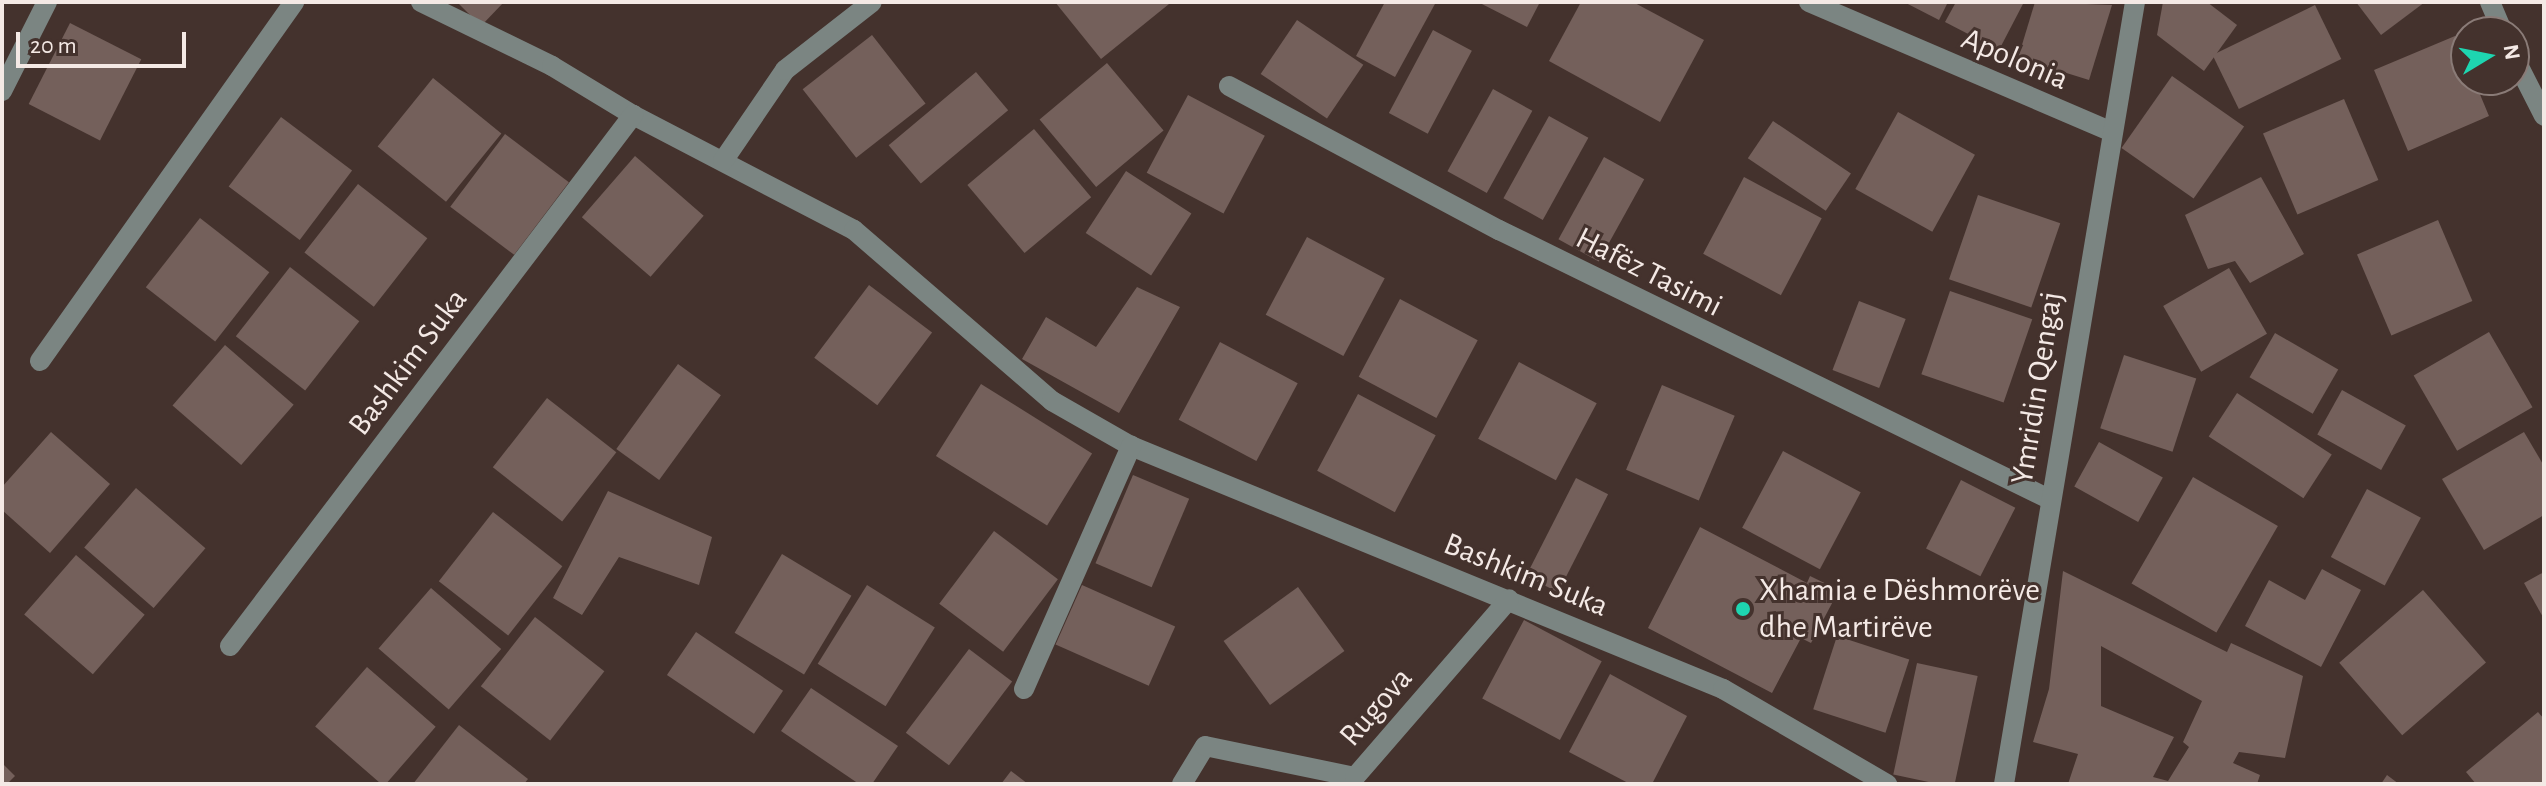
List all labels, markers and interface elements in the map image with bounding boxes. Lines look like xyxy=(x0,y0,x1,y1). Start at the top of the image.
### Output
scale bar xyxy=(20,16,190,66)
north arrow xyxy=(2450,16,2530,96)
street label: Apolonia xyxy=(1956,19,2074,99)
text: 20 m xyxy=(30,34,77,58)
text: N xyxy=(2500,43,2524,62)
street label: Hafëz Tasimi xyxy=(1569,219,1729,325)
street label: Bashkim Suka xyxy=(340,281,476,443)
street label: Ymridin Qengaj xyxy=(2003,289,2071,487)
street label: Bashkim Suka xyxy=(1438,525,1614,625)
place label: Xhamia e Dëshmorëve dhe Martirëve xyxy=(1759,572,2040,647)
marker: Xhamia e Dëshmorëve dhe Martirëve xyxy=(1734,600,1752,618)
street label: Rugova xyxy=(1331,660,1421,754)

